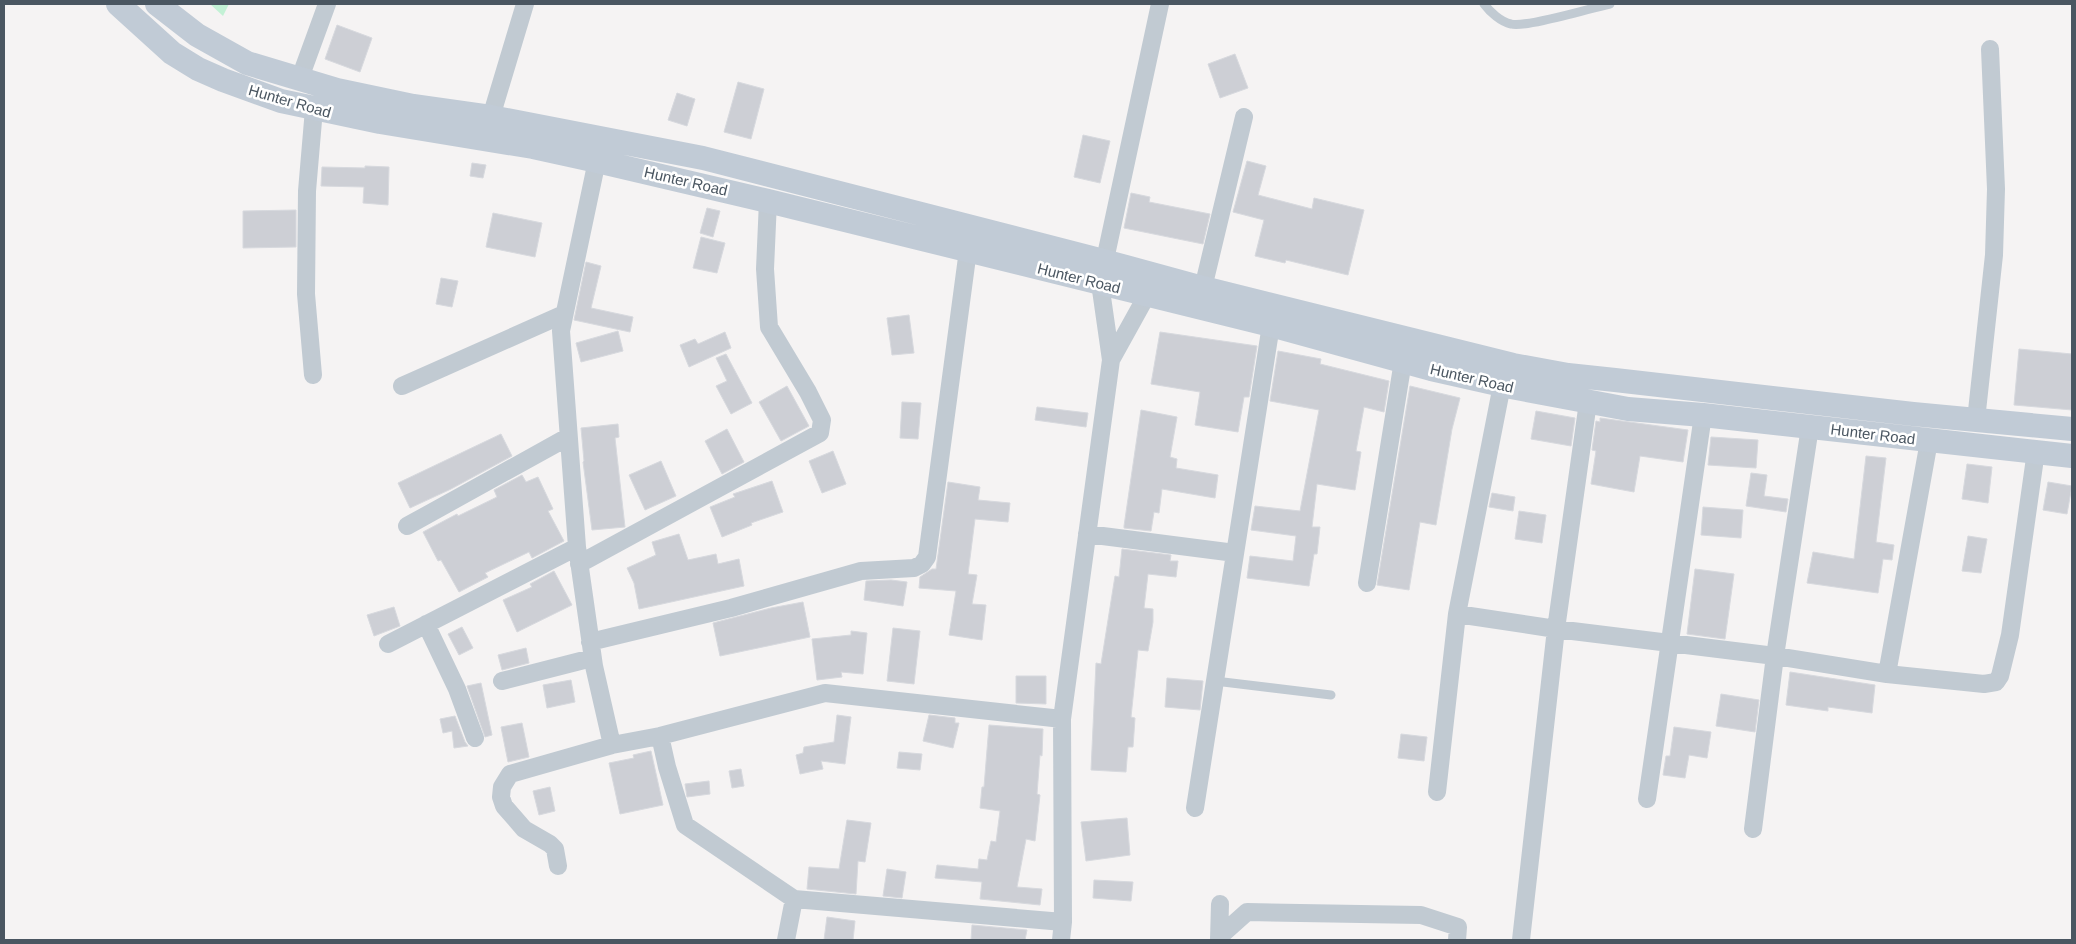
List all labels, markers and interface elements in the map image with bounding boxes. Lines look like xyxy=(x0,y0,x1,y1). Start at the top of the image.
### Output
street label: Hunter Road xyxy=(247,81,333,121)
street label: Hunter Road xyxy=(643,163,729,199)
street label: Hunter Road xyxy=(1036,259,1122,297)
street label: Hunter Road xyxy=(1429,360,1515,396)
street label: Hunter Road xyxy=(1830,420,1916,448)

